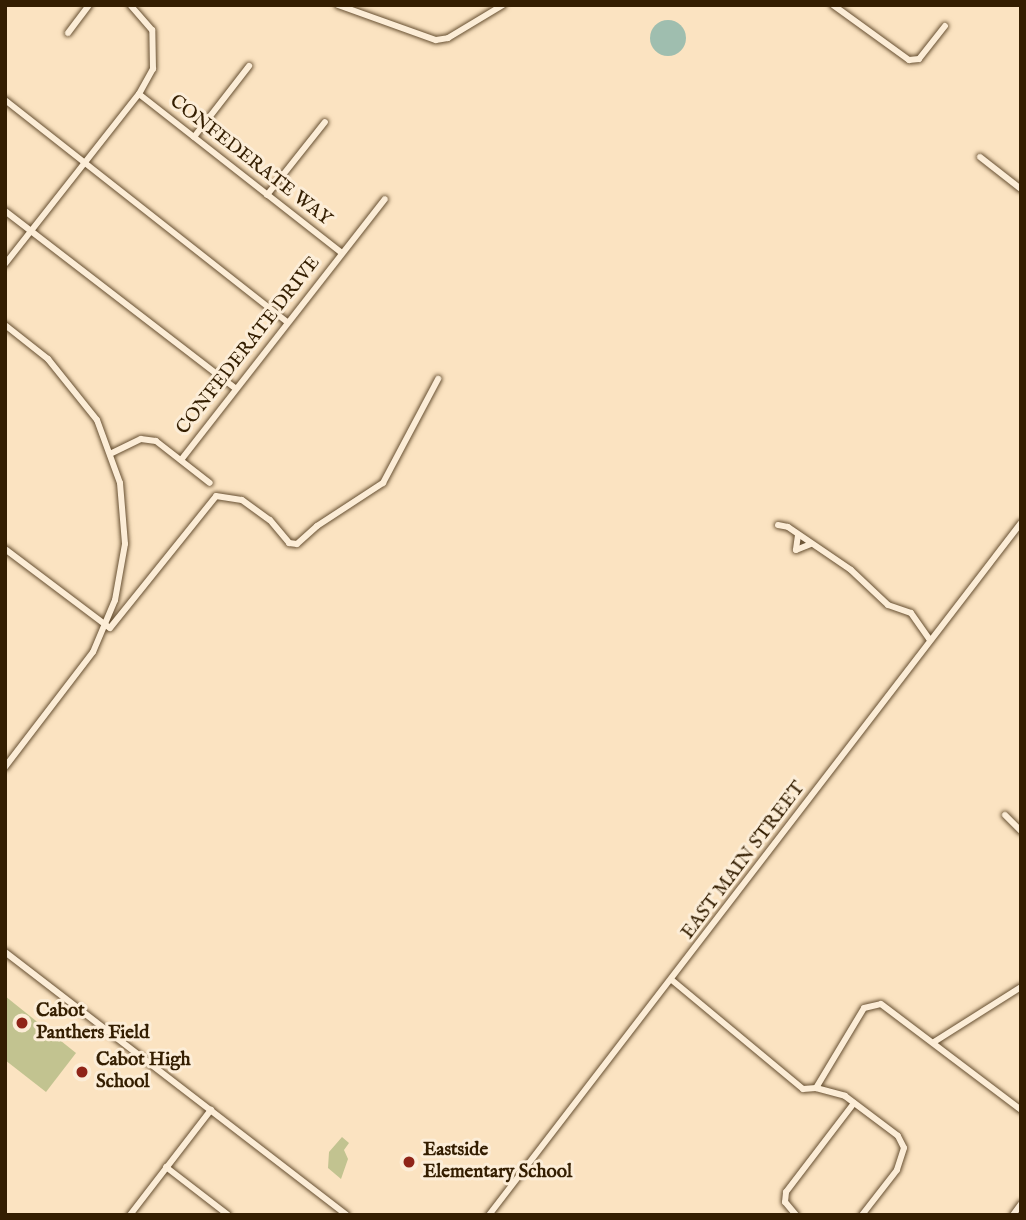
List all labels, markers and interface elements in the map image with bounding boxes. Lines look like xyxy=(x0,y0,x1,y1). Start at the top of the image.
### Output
street label: CONFEDERATE WAY xyxy=(164,91,336,231)
street label: CONFEDERATE DRIVE xyxy=(172,252,326,440)
street label: EAST MAIN STREET xyxy=(677,778,811,944)
place label: Cabot Panthers Field xyxy=(36,1001,149,1045)
marker: Cabot Panthers Field xyxy=(14,1015,30,1031)
place label: Cabot High School xyxy=(96,1050,191,1094)
marker: Cabot High School xyxy=(74,1064,90,1080)
place label: Eastside Elementary School xyxy=(423,1140,572,1184)
marker: Eastside Elementary School xyxy=(401,1154,417,1170)

